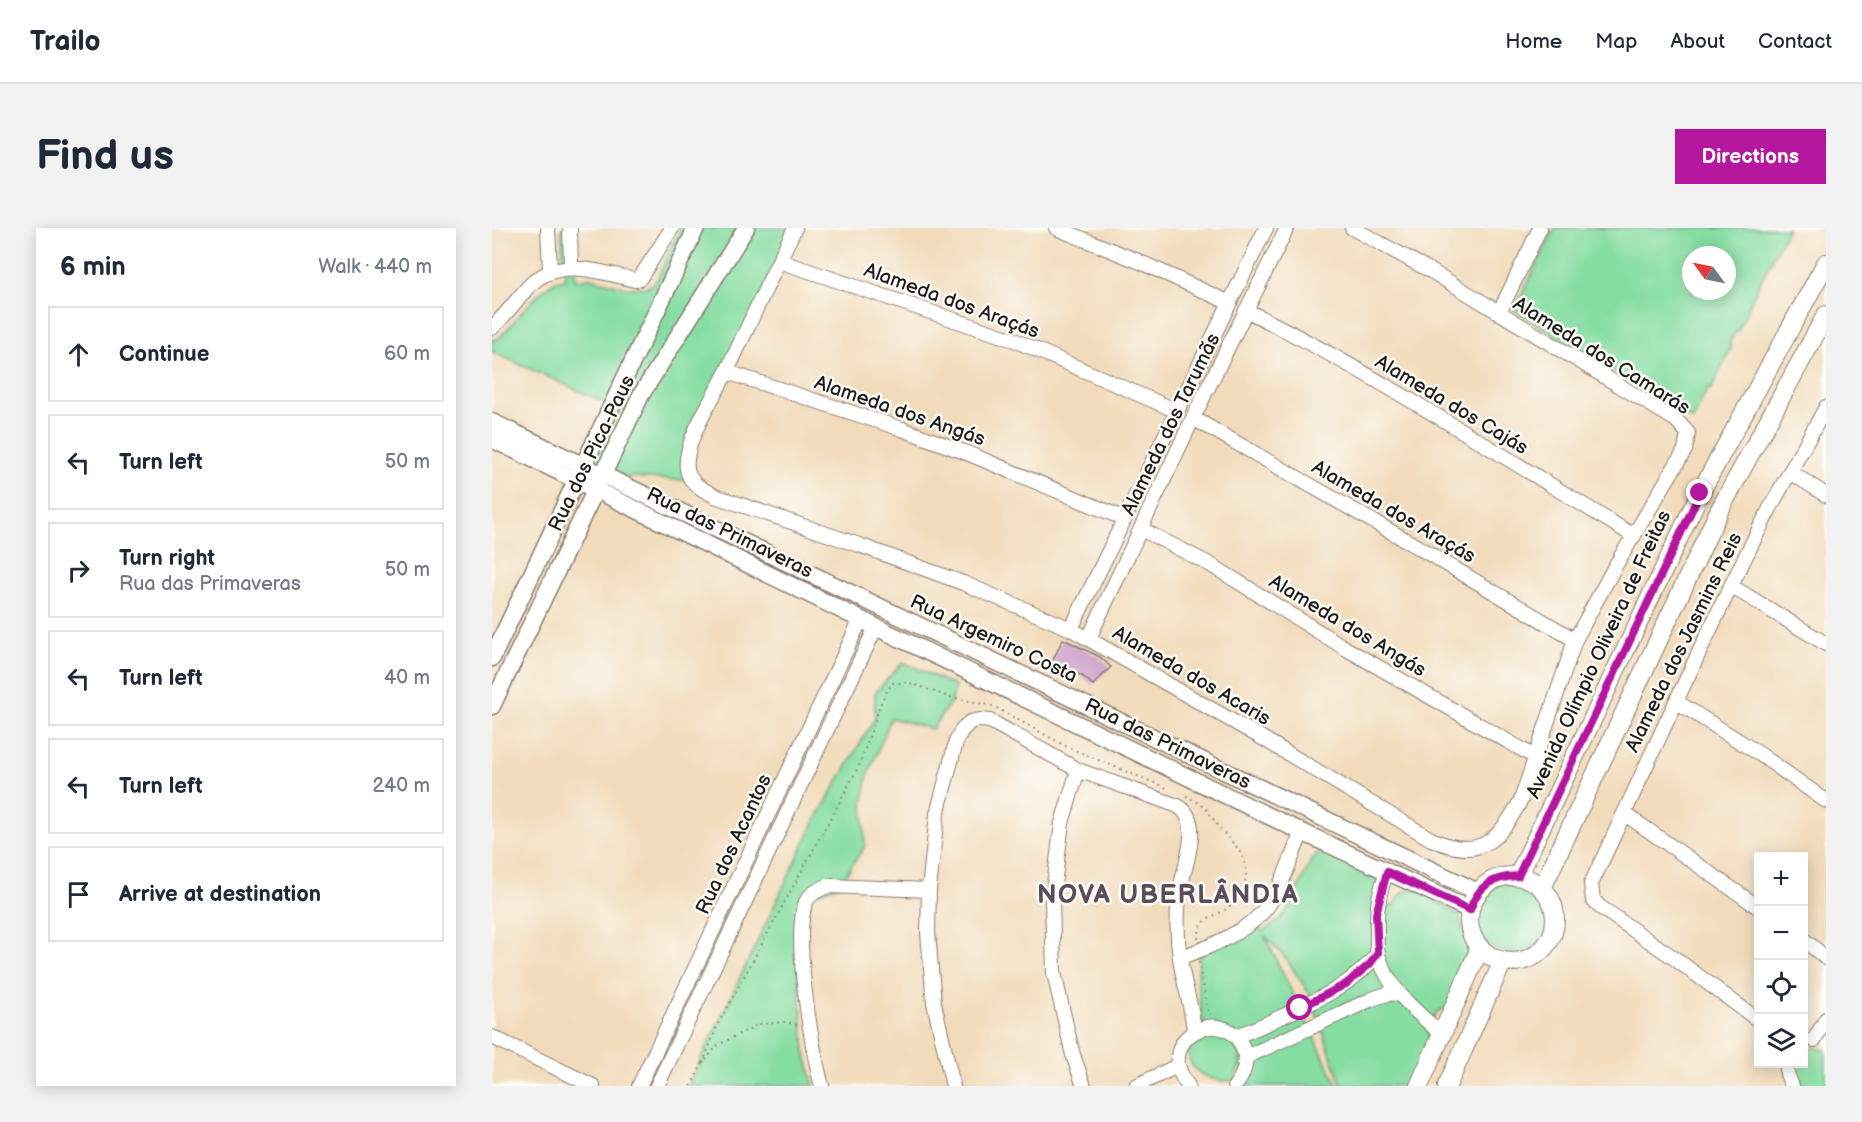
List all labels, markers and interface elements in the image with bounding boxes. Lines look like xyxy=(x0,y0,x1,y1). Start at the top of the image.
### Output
text: Trailo xyxy=(30,25,101,58)
text: Home xyxy=(1505,29,1562,54)
text: Map xyxy=(1595,29,1637,54)
text: About xyxy=(1670,29,1725,54)
text: Contact xyxy=(1758,29,1832,54)
button: Directions xyxy=(1675,129,1826,184)
text: Find us xyxy=(36,131,174,182)
north arrow xyxy=(1682,246,1736,300)
text: 6 min xyxy=(60,252,126,283)
text: Walk · 440 m xyxy=(318,255,432,279)
street label: Alameda dos Araçás xyxy=(861,258,1043,344)
street label: Alameda dos Camarás xyxy=(1509,292,1694,420)
street label: Alameda dos Tarumãs xyxy=(1116,329,1225,519)
icon: ahead xyxy=(62,338,95,371)
text: Continue xyxy=(119,341,209,368)
text: 60 m xyxy=(384,342,430,366)
street label: Alameda dos Cajás xyxy=(1371,350,1532,460)
street label: Alameda dos Angás xyxy=(811,370,988,451)
street label: Rua dos Pica-Paus xyxy=(544,371,640,535)
icon: left xyxy=(62,446,95,479)
text: Turn left xyxy=(119,449,203,476)
text: 50 m xyxy=(385,450,430,474)
street label: Alameda dos Araçás xyxy=(1307,455,1480,569)
route end xyxy=(1686,479,1712,505)
street label: Rua das Primaveras xyxy=(643,482,817,584)
street label: Avenida Olímpio Oliveira de Freitas xyxy=(1521,507,1676,802)
street label: Alameda dos Jasmins Reis xyxy=(1620,529,1748,756)
text: Turn right xyxy=(119,545,215,572)
icon: right xyxy=(62,554,95,587)
text: 50 m xyxy=(385,558,430,582)
street label: Alameda dos Angás xyxy=(1265,570,1430,682)
text: Rua das Primaveras xyxy=(119,572,301,596)
street label: Rua Argemiro Costa xyxy=(906,590,1081,688)
street label: Alameda dos Acaris xyxy=(1108,621,1275,731)
icon: left xyxy=(62,662,95,695)
text: Turn left xyxy=(119,665,203,692)
text: 40 m xyxy=(384,666,430,690)
street label: Rua das Primaveras xyxy=(1081,693,1255,795)
icon: left xyxy=(62,770,95,803)
street label: Rua dos Acantos xyxy=(691,770,777,918)
text: Turn left xyxy=(119,773,203,800)
text: 240 m xyxy=(373,774,430,798)
map controls xyxy=(1754,852,1808,1068)
button: + xyxy=(1754,852,1808,906)
icon: arrive xyxy=(62,878,95,911)
district label: NOVA UBERLÂNDIA xyxy=(1037,878,1299,911)
text: Arrive at destination xyxy=(119,881,321,908)
button: − xyxy=(1754,906,1808,960)
button: locate xyxy=(1754,960,1808,1014)
route start xyxy=(1286,994,1312,1020)
button: layers xyxy=(1754,1014,1808,1068)

